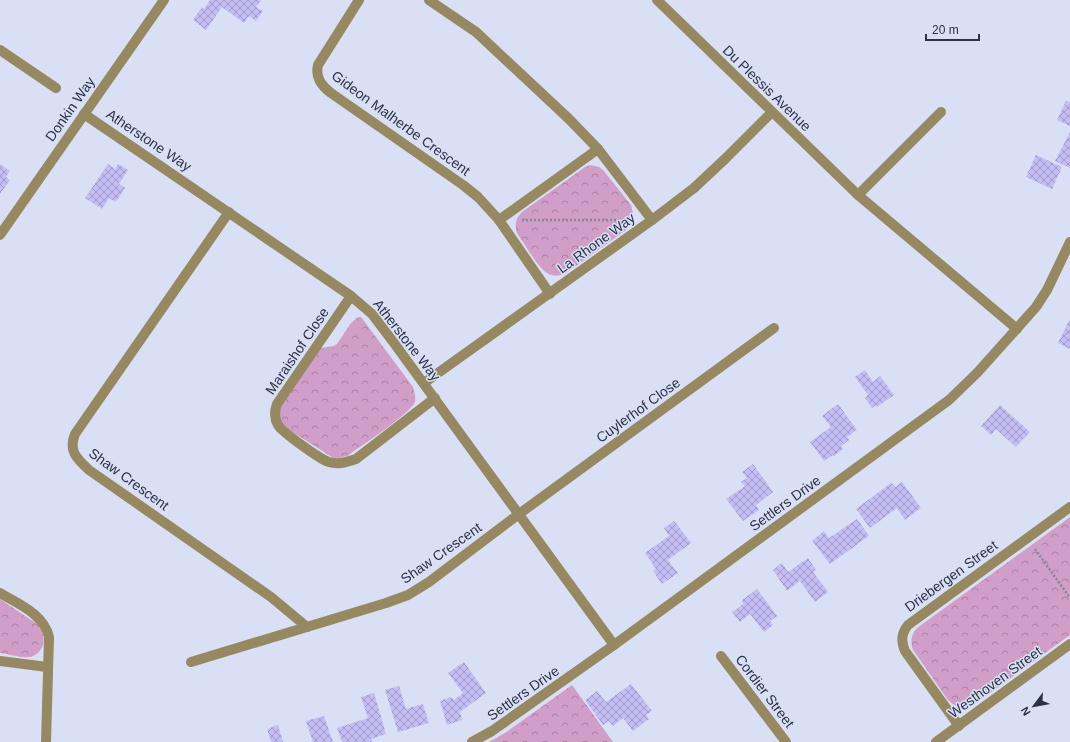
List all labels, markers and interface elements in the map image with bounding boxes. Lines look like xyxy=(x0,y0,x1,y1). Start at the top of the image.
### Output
scale bar xyxy=(926,16,979,42)
text: 20 m xyxy=(932,23,959,37)
street label: Du Plessis Avenue xyxy=(720,42,815,134)
street label: Gideon Malherbe Crescent xyxy=(329,67,473,179)
street label: Donkin Way xyxy=(42,74,98,144)
street label: Atherstone Way xyxy=(103,106,195,174)
street label: La Rhone Way xyxy=(554,209,638,277)
street label: Atherstone Way xyxy=(370,296,444,384)
street label: Maraishof Close xyxy=(262,304,332,397)
street label: Cuylerhof Close xyxy=(593,374,683,446)
street label: Shaw Crescent xyxy=(86,445,172,513)
street label: Settlers Drive xyxy=(746,472,824,534)
street label: Shaw Crescent xyxy=(398,519,485,587)
street label: Driebergen Street xyxy=(902,537,1000,615)
street label: Westhoven Street xyxy=(945,643,1045,721)
street label: Cordier Street xyxy=(732,651,798,731)
street label: Settlers Drive xyxy=(484,662,562,724)
north arrow xyxy=(1014,686,1054,726)
text: N xyxy=(1018,705,1033,718)

